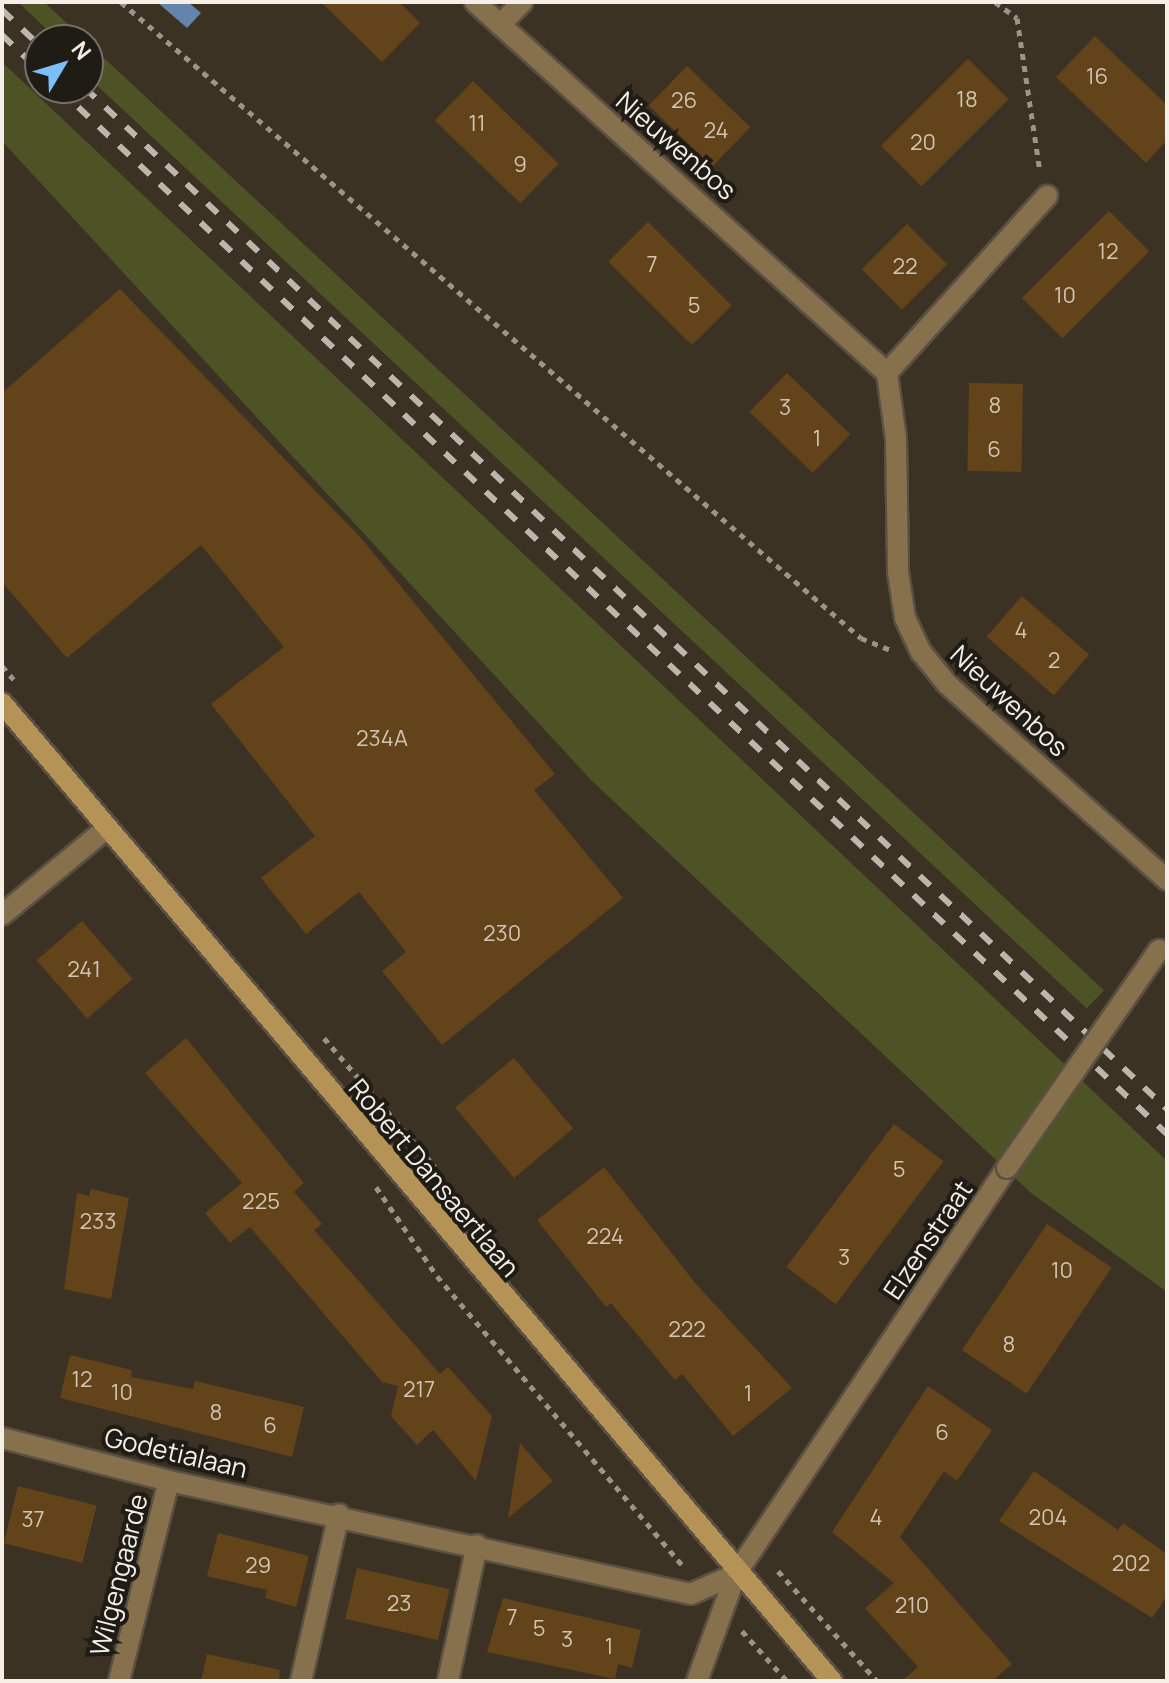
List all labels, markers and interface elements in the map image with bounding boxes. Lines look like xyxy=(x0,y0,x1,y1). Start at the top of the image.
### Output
north arrow xyxy=(24,24,104,104)
text: N xyxy=(65,35,98,66)
house number: 16 xyxy=(1086,64,1108,90)
street label: Nieuwenbos xyxy=(610,86,742,206)
house number: 18 xyxy=(956,87,978,113)
house number: 26 xyxy=(671,88,697,114)
house number: 11 xyxy=(468,111,486,137)
house number: 24 xyxy=(703,118,729,144)
house number: 20 xyxy=(910,130,936,156)
house number: 9 xyxy=(513,152,527,178)
house number: 12 xyxy=(1097,239,1119,265)
house number: 7 xyxy=(646,252,658,278)
house number: 22 xyxy=(892,254,918,280)
house number: 10 xyxy=(1054,283,1076,309)
house number: 5 xyxy=(688,293,700,319)
house number: 8 xyxy=(989,393,1001,419)
house number: 3 xyxy=(779,395,791,421)
house number: 1 xyxy=(813,426,821,452)
house number: 6 xyxy=(987,437,1001,463)
house number: 4 xyxy=(1015,618,1027,644)
street label: Nieuwenbos xyxy=(944,639,1074,763)
house number: 2 xyxy=(1048,648,1060,674)
house number: 234A xyxy=(356,726,408,752)
house number: 230 xyxy=(483,921,521,947)
house number: 241 xyxy=(67,957,101,983)
street label: Robert Dansaertlaan xyxy=(342,1073,526,1283)
house number: 5 xyxy=(893,1157,905,1183)
street label: Elzenstraat xyxy=(877,1175,979,1305)
house number: 225 xyxy=(242,1189,280,1215)
house number: 233 xyxy=(80,1209,116,1235)
house number: 224 xyxy=(586,1224,624,1250)
house number: 3 xyxy=(838,1245,850,1271)
house number: 10 xyxy=(1051,1258,1073,1284)
house number: 222 xyxy=(668,1317,706,1343)
house number: 8 xyxy=(1003,1332,1015,1358)
house number: 12 xyxy=(71,1367,93,1393)
house number: 217 xyxy=(403,1377,435,1403)
house number: 10 xyxy=(111,1380,133,1406)
house number: 1 xyxy=(744,1381,752,1407)
house number: 8 xyxy=(210,1400,222,1426)
house number: 6 xyxy=(263,1413,277,1439)
house number: 6 xyxy=(935,1420,949,1446)
street label: Godetialaan xyxy=(102,1421,250,1485)
street label: Wilgengaarde xyxy=(84,1491,154,1659)
house number: 4 xyxy=(870,1505,882,1531)
house number: 204 xyxy=(1029,1505,1067,1531)
house number: 37 xyxy=(21,1507,45,1533)
house number: 202 xyxy=(1112,1551,1150,1577)
house number: 29 xyxy=(245,1553,271,1579)
house number: 23 xyxy=(387,1591,411,1617)
house number: 210 xyxy=(895,1593,929,1619)
house number: 7 xyxy=(506,1605,518,1631)
house number: 5 xyxy=(533,1616,545,1642)
house number: 3 xyxy=(561,1627,573,1653)
house number: 1 xyxy=(605,1634,613,1660)

